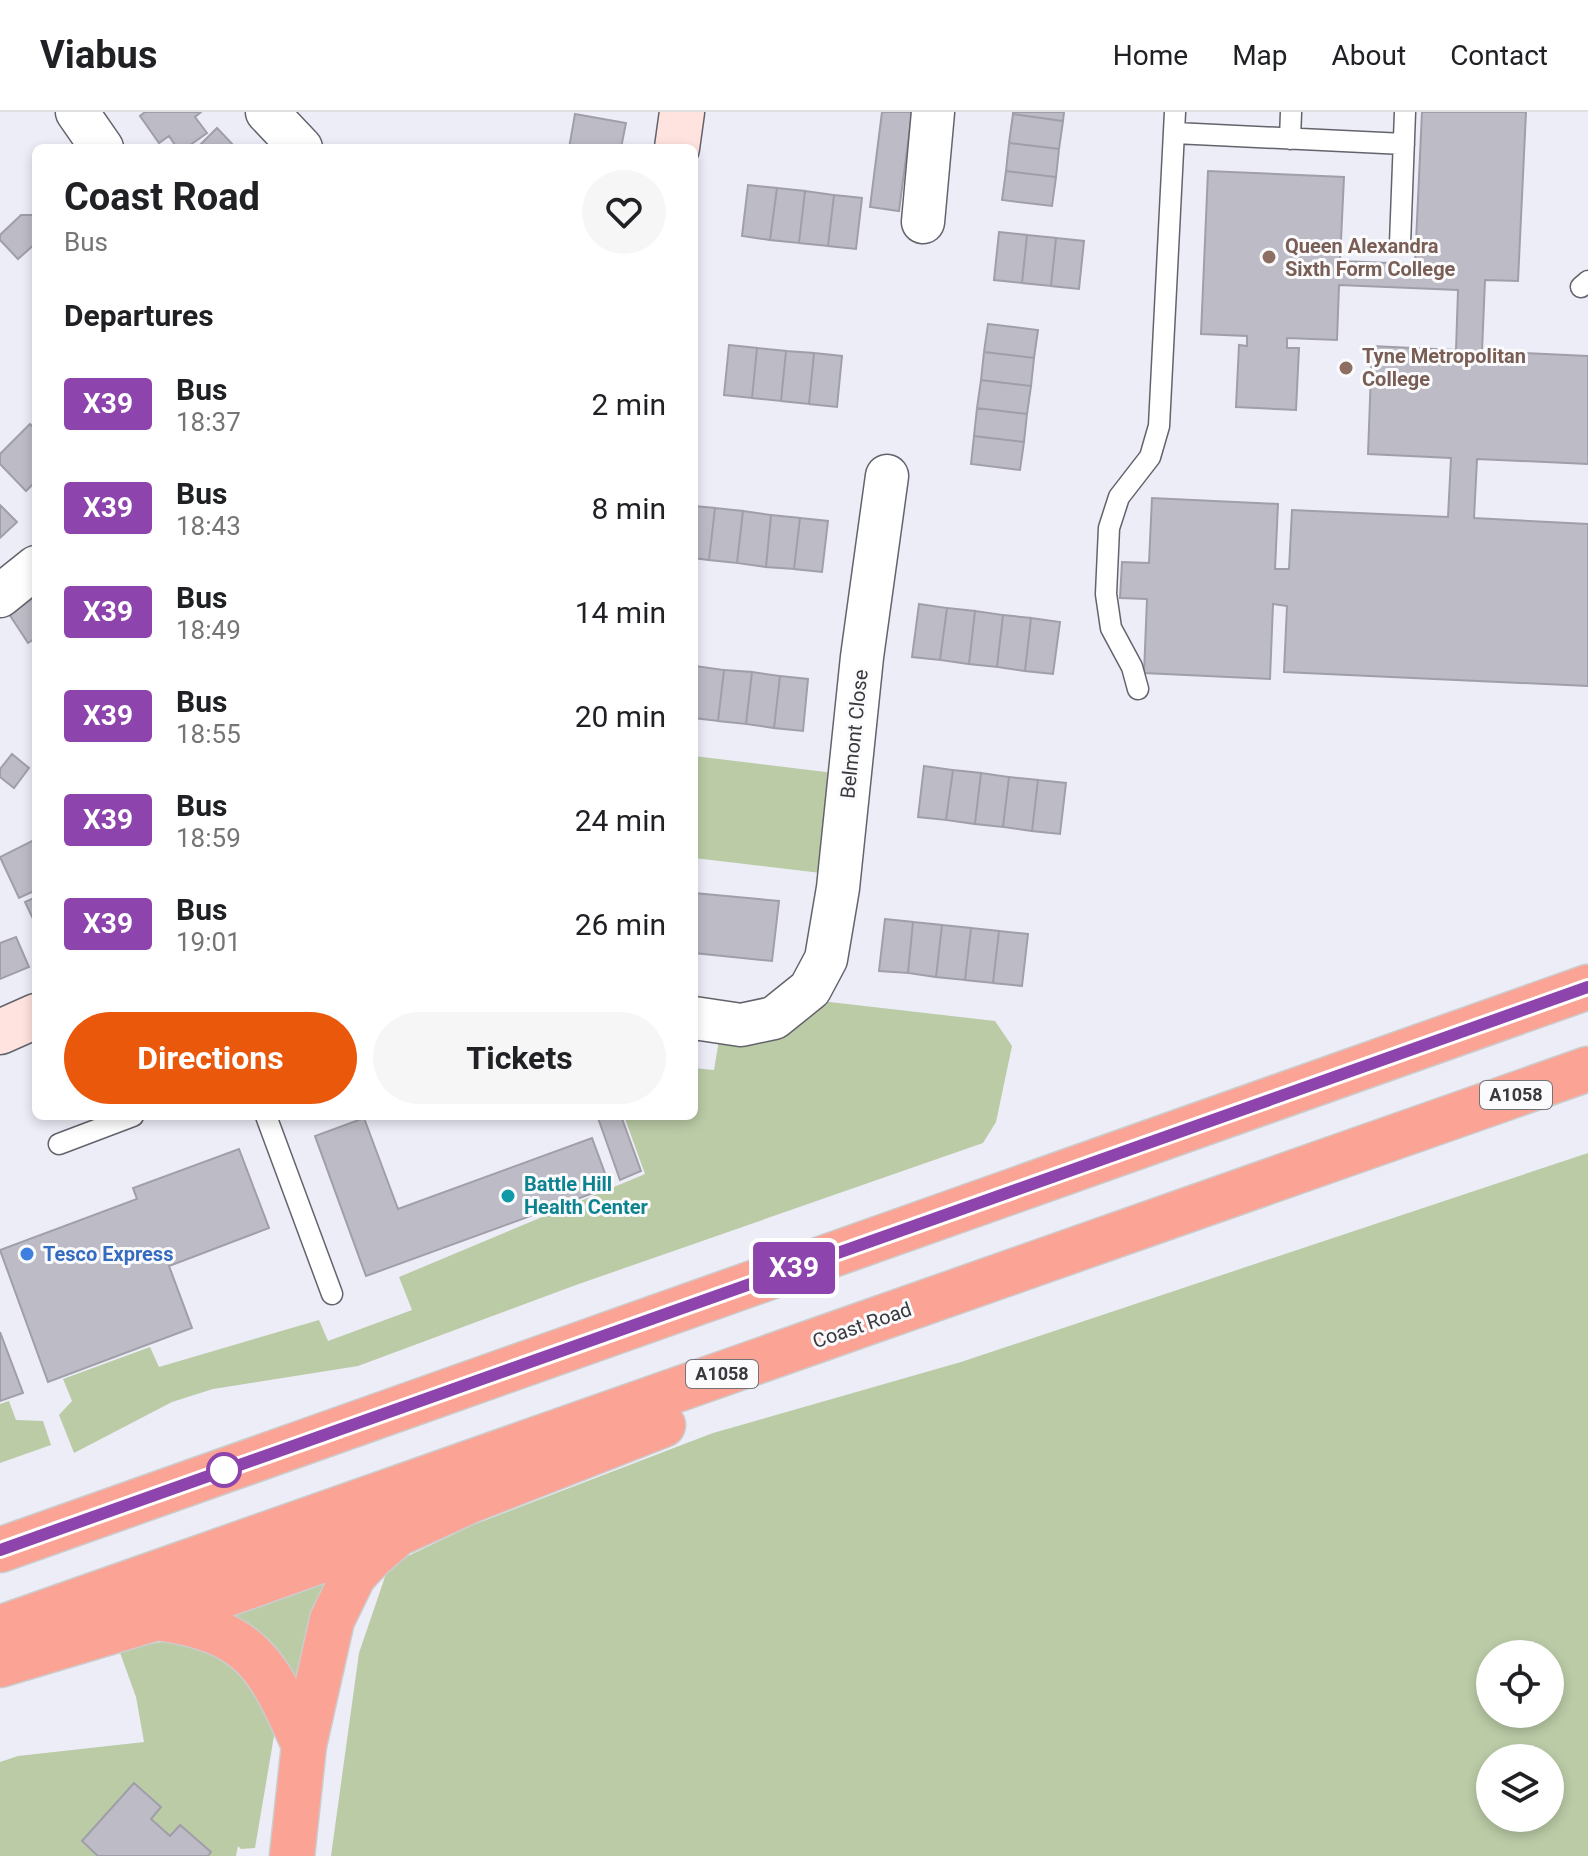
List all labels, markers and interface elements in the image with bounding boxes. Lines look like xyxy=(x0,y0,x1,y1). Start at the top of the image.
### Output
text: Viabus xyxy=(40,33,157,77)
text: Home xyxy=(1113,39,1188,72)
text: Map xyxy=(1232,39,1288,72)
text: About xyxy=(1332,39,1406,72)
text: Contact xyxy=(1450,39,1548,72)
button: heart xyxy=(582,170,666,254)
text: Coast Road xyxy=(64,175,260,219)
text: Bus xyxy=(64,227,108,257)
place label: Queen Alexandra Sixth Form College xyxy=(1285,234,1456,281)
marker: Queen Alexandra Sixth Form College xyxy=(1260,248,1278,266)
text: Departures xyxy=(64,298,214,333)
place label: Tyne Metropolitan College xyxy=(1362,344,1526,391)
marker: Tyne Metropolitan College xyxy=(1337,359,1355,377)
text: Bus xyxy=(176,372,227,407)
text: X39 xyxy=(83,387,133,420)
text: 2 min xyxy=(592,387,666,422)
text: 18:37 xyxy=(176,407,241,437)
text: Bus xyxy=(176,476,227,511)
text: X39 xyxy=(83,491,133,524)
text: 8 min xyxy=(592,491,666,526)
text: 18:43 xyxy=(176,511,241,541)
text: Bus xyxy=(176,580,227,615)
text: X39 xyxy=(83,595,133,628)
text: 14 min xyxy=(575,595,666,630)
text: 18:49 xyxy=(176,615,241,645)
street label: Belmont Close xyxy=(835,668,873,800)
text: Bus xyxy=(176,684,227,719)
text: X39 xyxy=(83,699,133,732)
text: 20 min xyxy=(575,699,666,734)
text: 18:55 xyxy=(176,719,241,749)
text: Bus xyxy=(176,788,227,823)
text: X39 xyxy=(83,803,133,836)
text: 24 min xyxy=(575,803,666,838)
text: 18:59 xyxy=(176,823,241,853)
text: Bus xyxy=(176,892,227,927)
text: X39 xyxy=(83,907,133,940)
text: 26 min xyxy=(575,907,666,942)
text: 19:01 xyxy=(176,927,241,957)
button: Directions xyxy=(64,1012,357,1104)
button: Tickets xyxy=(373,1012,666,1104)
road number: A1058 xyxy=(1480,1081,1552,1109)
place label: Battle Hill Health Center xyxy=(524,1172,649,1219)
marker: Battle Hill Health Center xyxy=(499,1187,517,1205)
place label: Tesco Express xyxy=(43,1242,173,1266)
line badge: X39 xyxy=(748,1242,840,1294)
marker: Tesco Express xyxy=(18,1245,36,1263)
text: X39 xyxy=(769,1251,819,1284)
street label: Coast Road xyxy=(809,1297,915,1353)
road number: A1058 xyxy=(686,1360,758,1388)
unlabelled marker xyxy=(207,1453,241,1487)
map controls xyxy=(1476,1640,1564,1832)
button: locate xyxy=(1476,1640,1564,1728)
button: layers xyxy=(1476,1744,1564,1832)

